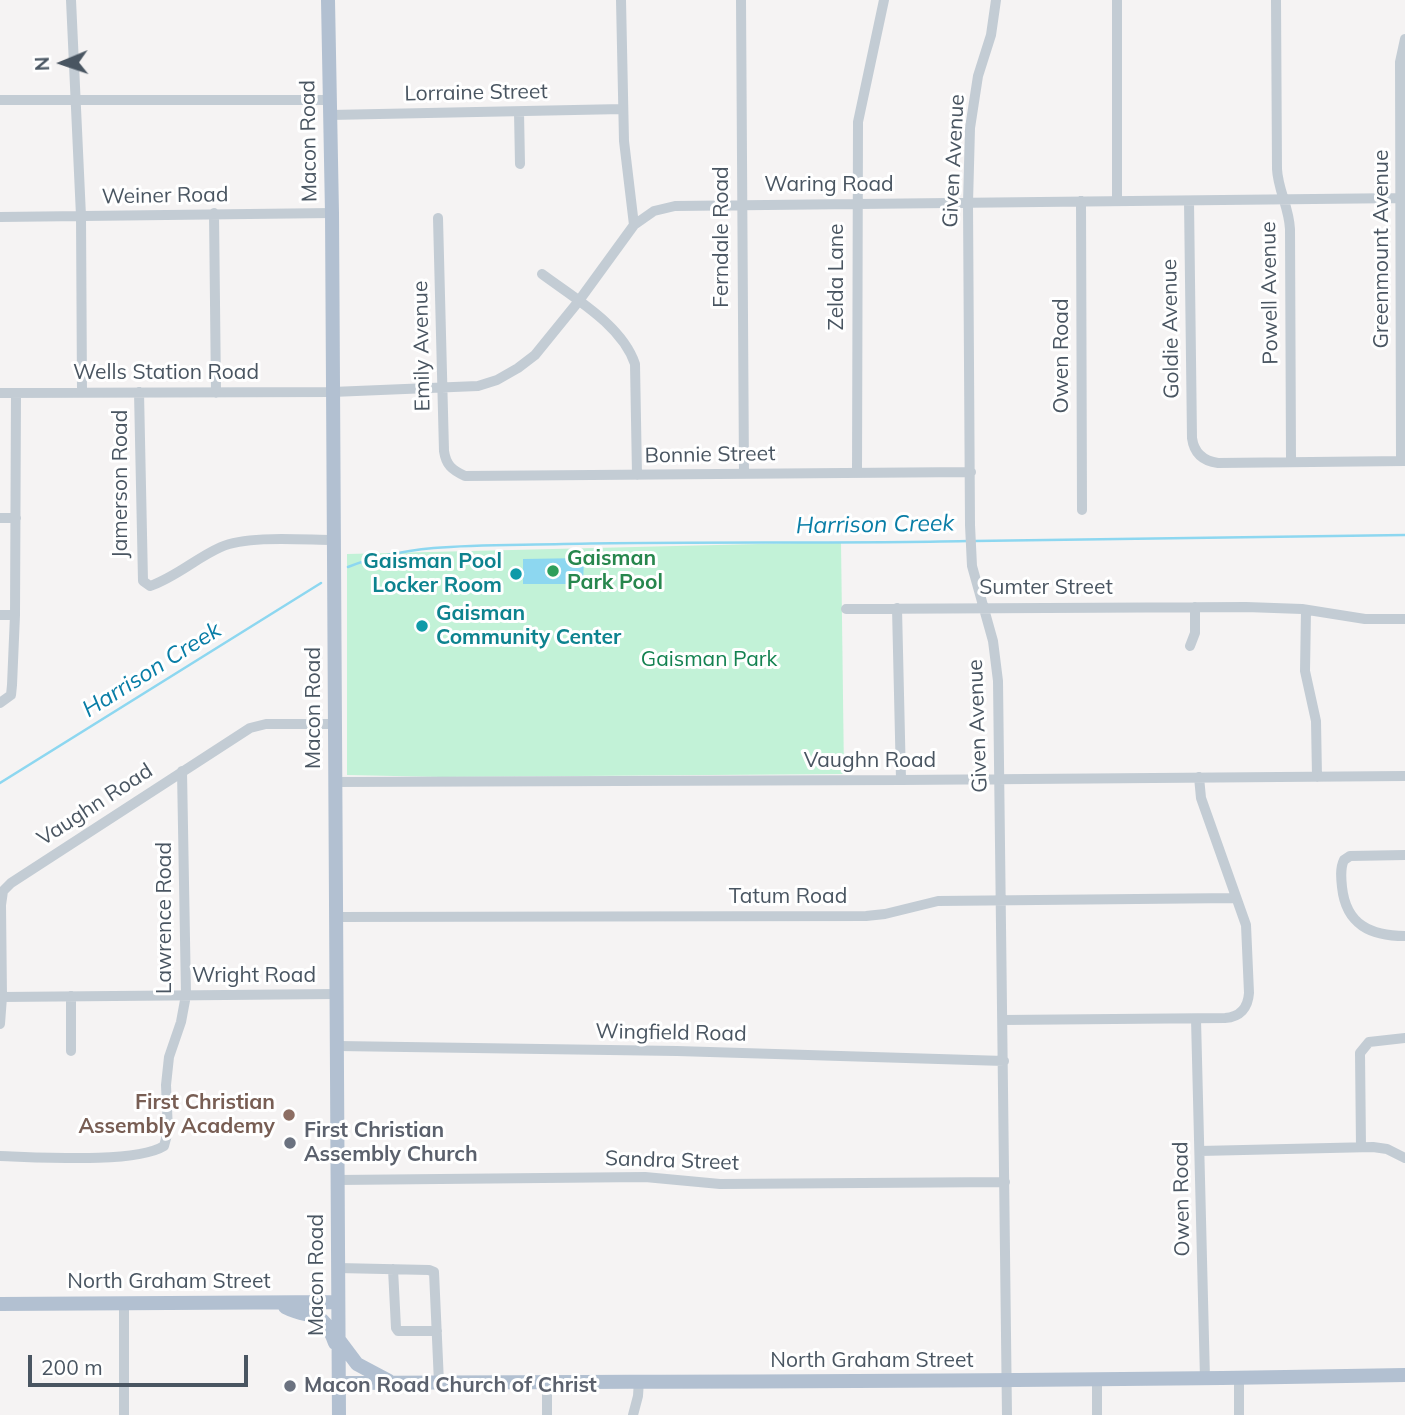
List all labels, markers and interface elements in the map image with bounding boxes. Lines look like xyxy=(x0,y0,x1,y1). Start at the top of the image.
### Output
north arrow xyxy=(28,28,98,98)
text: N xyxy=(30,56,54,71)
street label: Lorraine Street xyxy=(404,79,548,107)
street label: Macon Road xyxy=(295,80,323,202)
street label: Given Avenue xyxy=(938,94,970,228)
street label: Greenmount Avenue xyxy=(1369,150,1395,348)
street label: Ferndale Road xyxy=(709,166,735,308)
street label: Waring Road xyxy=(764,172,894,198)
street label: Weiner Road xyxy=(101,182,229,210)
street label: Powell Avenue xyxy=(1256,221,1284,365)
street label: Zelda Lane xyxy=(824,223,850,331)
street label: Goldie Avenue xyxy=(1157,259,1185,399)
street label: Emily Avenue xyxy=(408,281,436,411)
street label: Owen Road xyxy=(1049,298,1075,414)
street label: Wells Station Road xyxy=(73,360,259,386)
street label: Jamerson Road xyxy=(108,410,134,558)
street label: Bonnie Street xyxy=(644,441,776,469)
water label: Harrison Creek xyxy=(796,510,954,540)
place label: Gaisman Park Pool xyxy=(567,546,663,596)
place label: Gaisman Pool Locker Room xyxy=(363,549,502,599)
marker: Gaisman Park Pool xyxy=(545,563,561,579)
marker: Gaisman Pool Locker Room xyxy=(508,566,524,582)
street label: Sumter Street xyxy=(979,575,1113,601)
place label: Gaisman Community Center xyxy=(436,601,621,651)
water label: Harrison Creek xyxy=(78,616,226,724)
marker: Gaisman Community Center xyxy=(414,618,430,634)
street label: Macon Road xyxy=(301,647,327,769)
park label: Gaisman Park xyxy=(641,647,777,673)
street label: Given Avenue xyxy=(963,659,993,793)
street label: Vaughn Road xyxy=(804,748,936,774)
street label: Vaughn Road xyxy=(33,758,157,852)
street label: Lawrence Road xyxy=(152,842,178,994)
street label: Tatum Road xyxy=(729,884,847,910)
street label: Wright Road xyxy=(192,963,316,989)
street label: Wingfield Road xyxy=(595,1019,747,1047)
place label: First Christian Assembly Academy xyxy=(78,1090,275,1140)
marker: First Christian Assembly Academy xyxy=(281,1107,297,1123)
place label: First Christian Assembly Church xyxy=(304,1118,478,1168)
marker: First Christian Assembly Church xyxy=(282,1135,298,1151)
street label: Owen Road xyxy=(1168,1141,1196,1257)
street label: Sandra Street xyxy=(604,1146,740,1176)
street label: Macon Road xyxy=(304,1214,330,1336)
street label: North Graham Street xyxy=(67,1269,271,1295)
scale bar xyxy=(32,1342,252,1386)
street label: North Graham Street xyxy=(770,1348,974,1374)
text: 200 m xyxy=(41,1354,103,1380)
place label: Macon Road Church of Christ xyxy=(304,1373,597,1399)
marker: Macon Road Church of Christ xyxy=(282,1378,298,1394)

